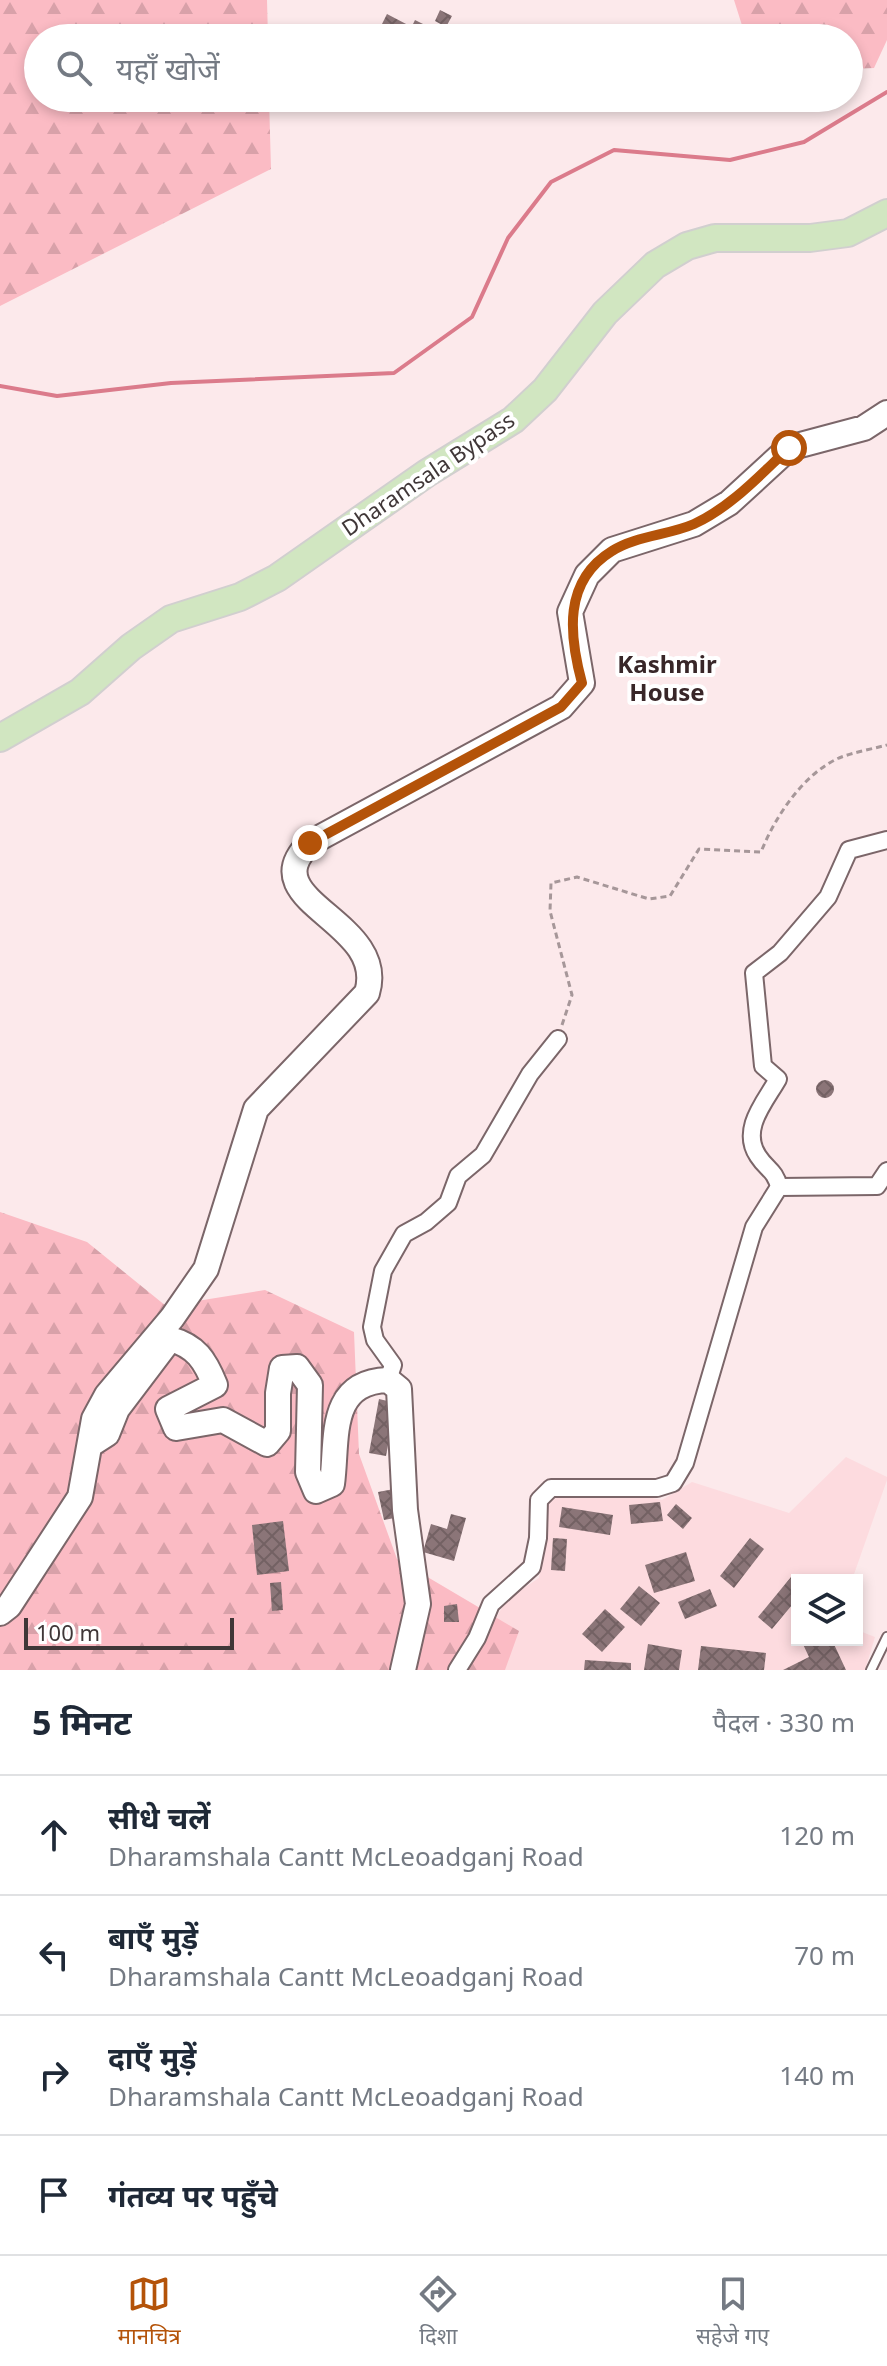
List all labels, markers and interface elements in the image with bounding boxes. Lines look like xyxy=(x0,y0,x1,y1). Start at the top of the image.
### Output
search box xyxy=(24,24,863,112)
icon: search xyxy=(52,46,96,90)
text: यहाँ खोजें xyxy=(116,48,219,89)
street label: Dharamsala Bypass xyxy=(335,404,520,542)
route start xyxy=(771,430,807,466)
district label: Kashmir House xyxy=(617,647,717,708)
route end xyxy=(292,825,328,861)
map controls xyxy=(791,1574,863,1646)
button: layers xyxy=(791,1574,863,1646)
scale bar xyxy=(24,1614,234,1650)
text: 100 m xyxy=(36,1617,100,1647)
text: 5 मिनट xyxy=(32,1699,132,1745)
text: पैदल · 330 m xyxy=(713,1704,855,1740)
text: सीधे चलें xyxy=(108,1797,210,1838)
icon: ahead xyxy=(32,1813,76,1857)
text: 120 m xyxy=(779,1817,855,1853)
text: Dharamshala Cantt McLeoadganj Road xyxy=(108,1838,584,1874)
text: बाएँ मुड़ें xyxy=(108,1917,198,1958)
icon: left xyxy=(32,1933,76,1977)
text: 70 m xyxy=(794,1937,855,1973)
text: Dharamshala Cantt McLeoadganj Road xyxy=(108,1958,584,1994)
text: दाएँ मुड़ें xyxy=(108,2037,196,2078)
icon: right xyxy=(32,2053,76,2097)
text: 140 m xyxy=(779,2057,855,2093)
text: Dharamshala Cantt McLeoadganj Road xyxy=(108,2078,584,2114)
icon: arrive xyxy=(32,2173,76,2217)
text: गंतव्य पर पहुँचे xyxy=(108,2175,278,2216)
tab: मानचित्र xyxy=(118,2272,181,2350)
tab: दिशा xyxy=(416,2272,460,2350)
tab: सहेजे गए xyxy=(696,2272,769,2350)

